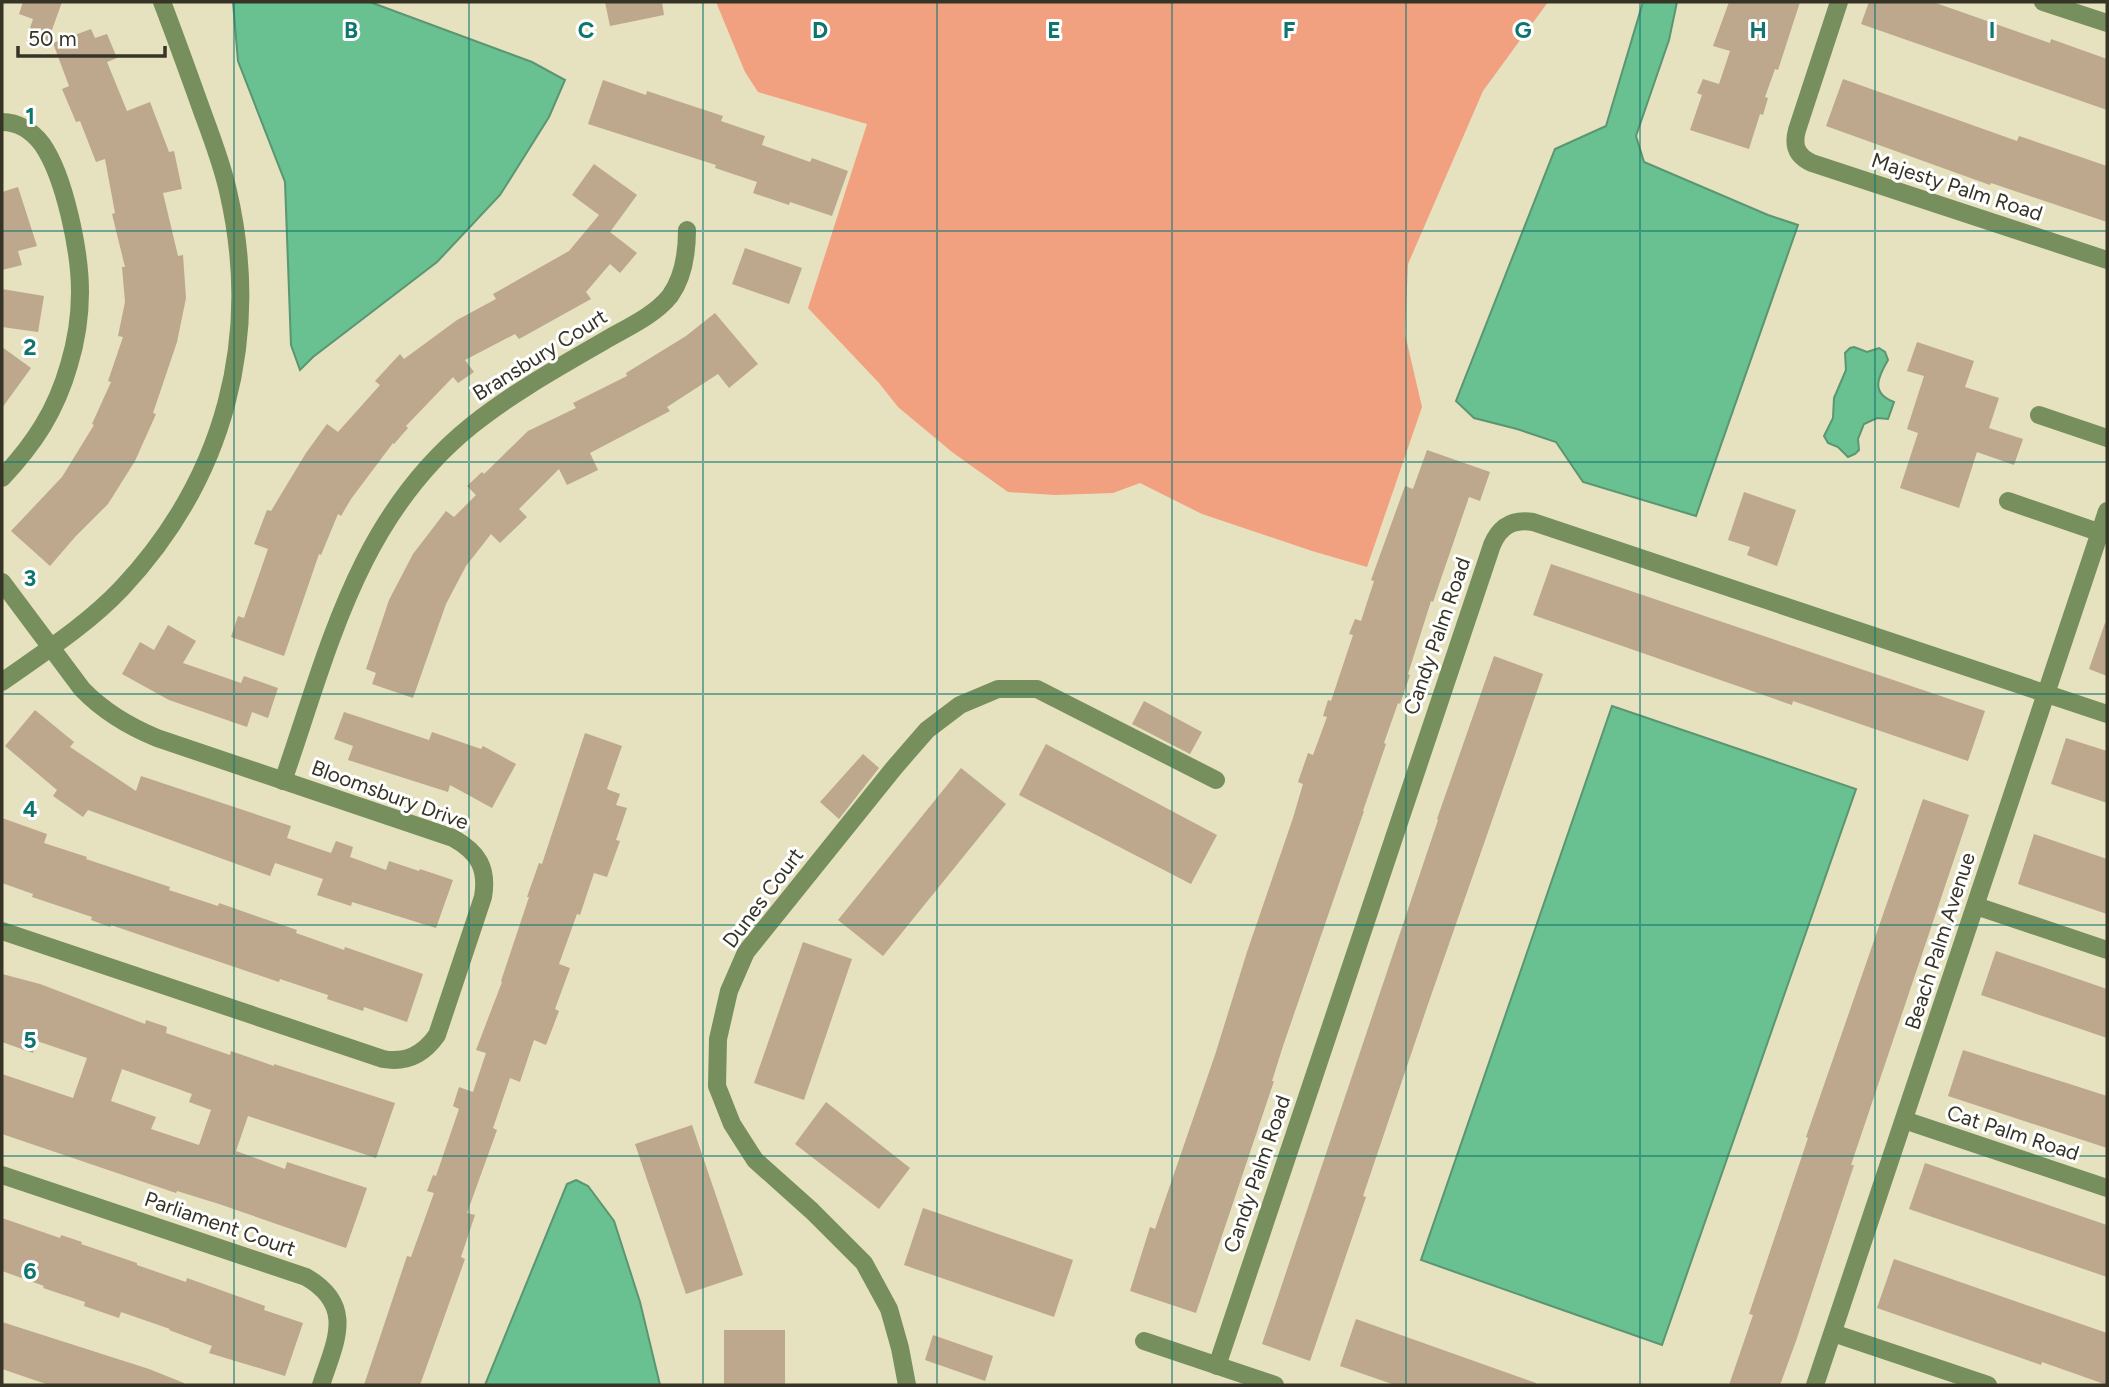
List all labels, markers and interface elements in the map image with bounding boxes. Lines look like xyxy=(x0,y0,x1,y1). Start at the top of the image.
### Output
scale bar xyxy=(18,14,164,58)
text: B xyxy=(344,16,358,44)
text: C xyxy=(578,16,595,44)
text: D xyxy=(812,16,828,44)
text: E xyxy=(1047,16,1061,44)
text: F xyxy=(1283,16,1296,44)
text: G xyxy=(1514,16,1532,44)
text: H xyxy=(1749,16,1767,44)
text: I xyxy=(1989,16,1995,44)
text: 50 m xyxy=(28,26,77,51)
text: 1 xyxy=(25,102,35,130)
street label: Majesty Palm Road xyxy=(1869,147,2046,226)
street label: Bransbury Court xyxy=(468,303,612,406)
text: 2 xyxy=(23,333,37,361)
street label: Candy Palm Road xyxy=(1398,554,1475,718)
text: 3 xyxy=(24,564,36,592)
street label: Bloomsbury Drive xyxy=(308,755,472,835)
text: 4 xyxy=(23,795,37,823)
street label: Dunes Court xyxy=(717,843,808,953)
street label: Beach Palm Avenue xyxy=(1899,849,1980,1033)
text: 5 xyxy=(23,1026,37,1054)
street label: Candy Palm Road xyxy=(1218,1092,1295,1256)
street label: Cat Palm Road xyxy=(1944,1099,2082,1166)
street label: Parliament Court xyxy=(141,1186,299,1261)
text: 6 xyxy=(23,1257,37,1285)

